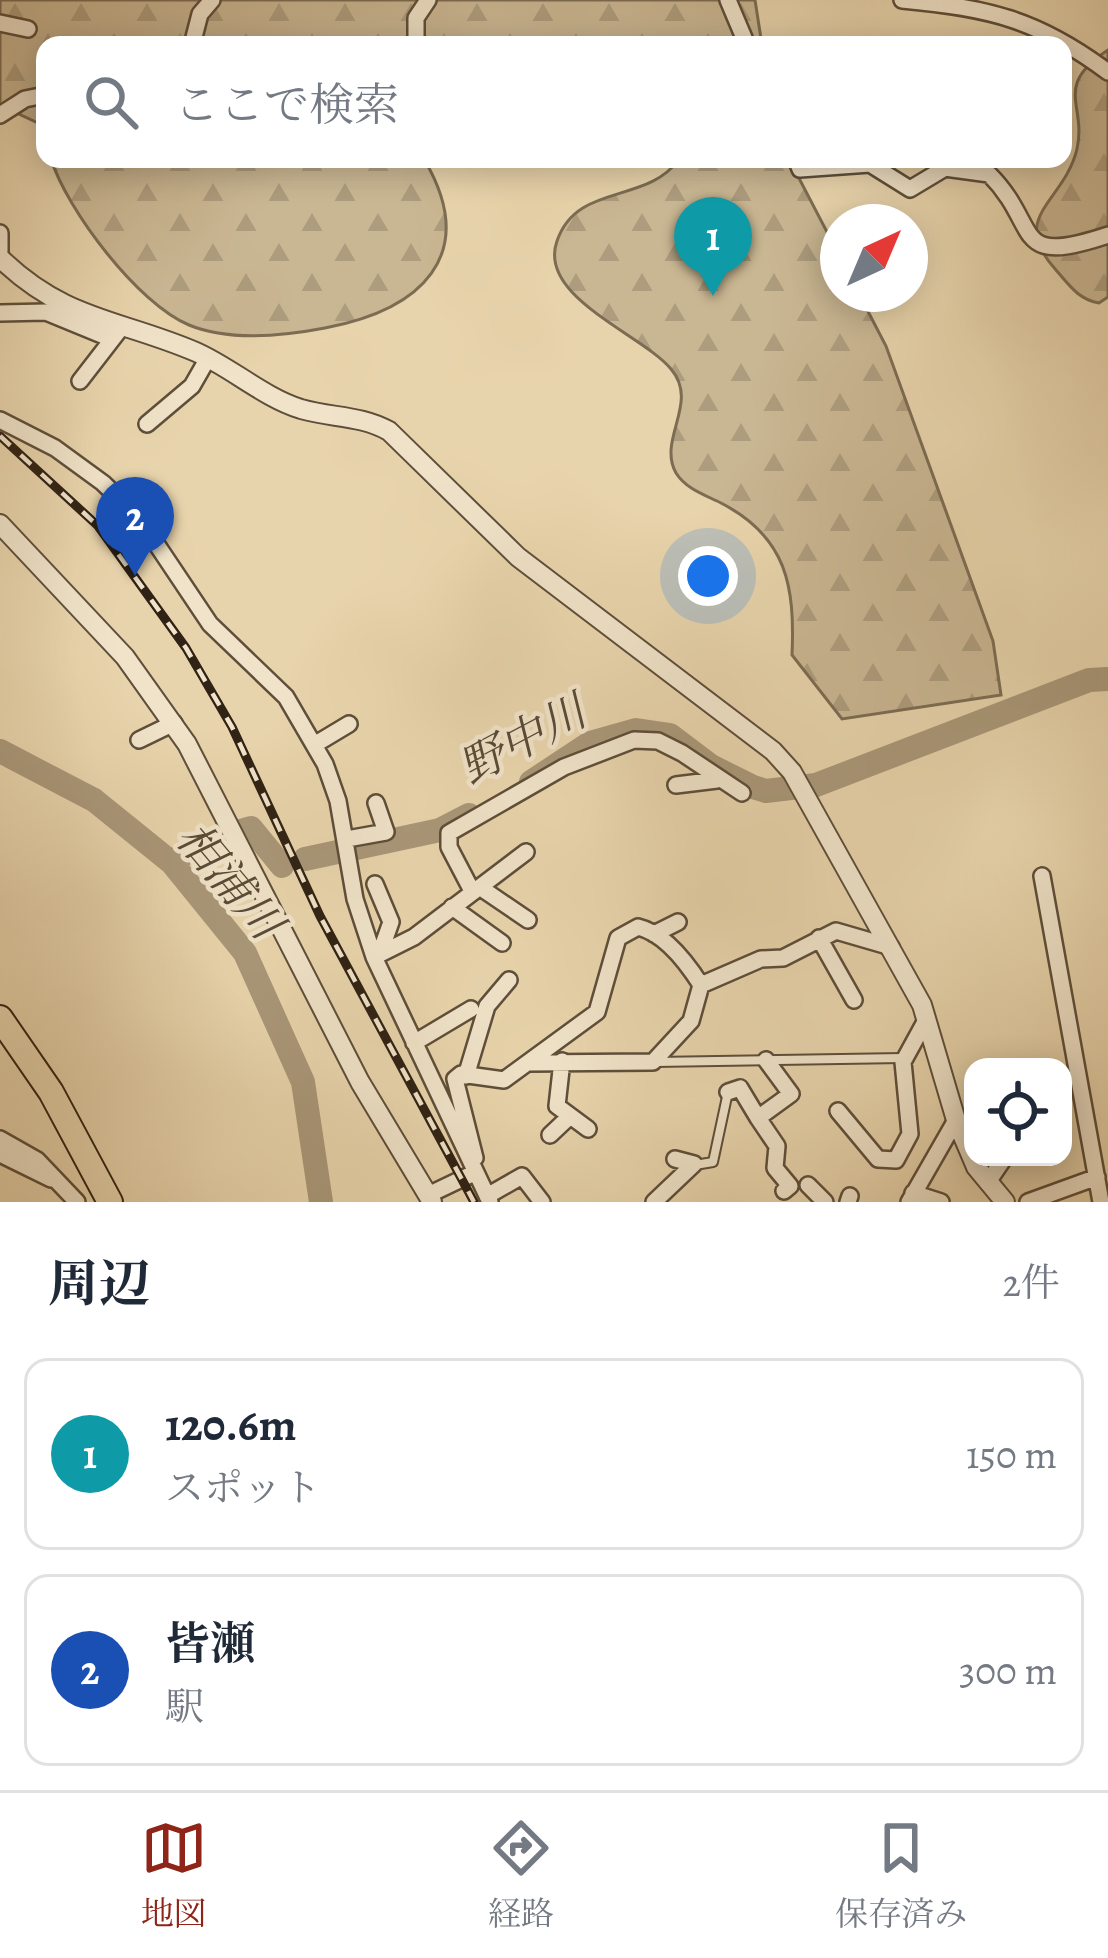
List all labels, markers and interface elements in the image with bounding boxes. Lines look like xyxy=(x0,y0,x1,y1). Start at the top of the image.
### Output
search box xyxy=(36,36,1072,168)
icon: search xyxy=(78,69,144,135)
text: ここで検索 xyxy=(174,74,399,136)
pin: 1 xyxy=(674,197,752,296)
north arrow xyxy=(820,204,928,312)
pin: 2 xyxy=(96,477,174,576)
your location xyxy=(678,546,738,606)
water label: 野中川 xyxy=(448,678,601,799)
water label: 相浦川 xyxy=(162,809,300,956)
map controls xyxy=(964,1058,1072,1166)
button: locate xyxy=(964,1058,1072,1166)
text: 周辺 xyxy=(48,1249,150,1319)
text: 2件 xyxy=(1002,1256,1060,1309)
text: 120.6m xyxy=(165,1394,297,1456)
text: 1 xyxy=(83,1428,97,1481)
text: 150 m xyxy=(966,1428,1057,1481)
text: スポット xyxy=(165,1461,321,1514)
text: 皆瀬 xyxy=(165,1613,255,1675)
text: 2 xyxy=(81,1644,99,1697)
text: 300 m xyxy=(959,1644,1057,1697)
text: 駅 xyxy=(165,1680,204,1733)
tab: 地図 xyxy=(141,1815,207,1936)
tab: 経路 xyxy=(488,1815,554,1936)
tab: 保存済み xyxy=(835,1815,967,1936)

